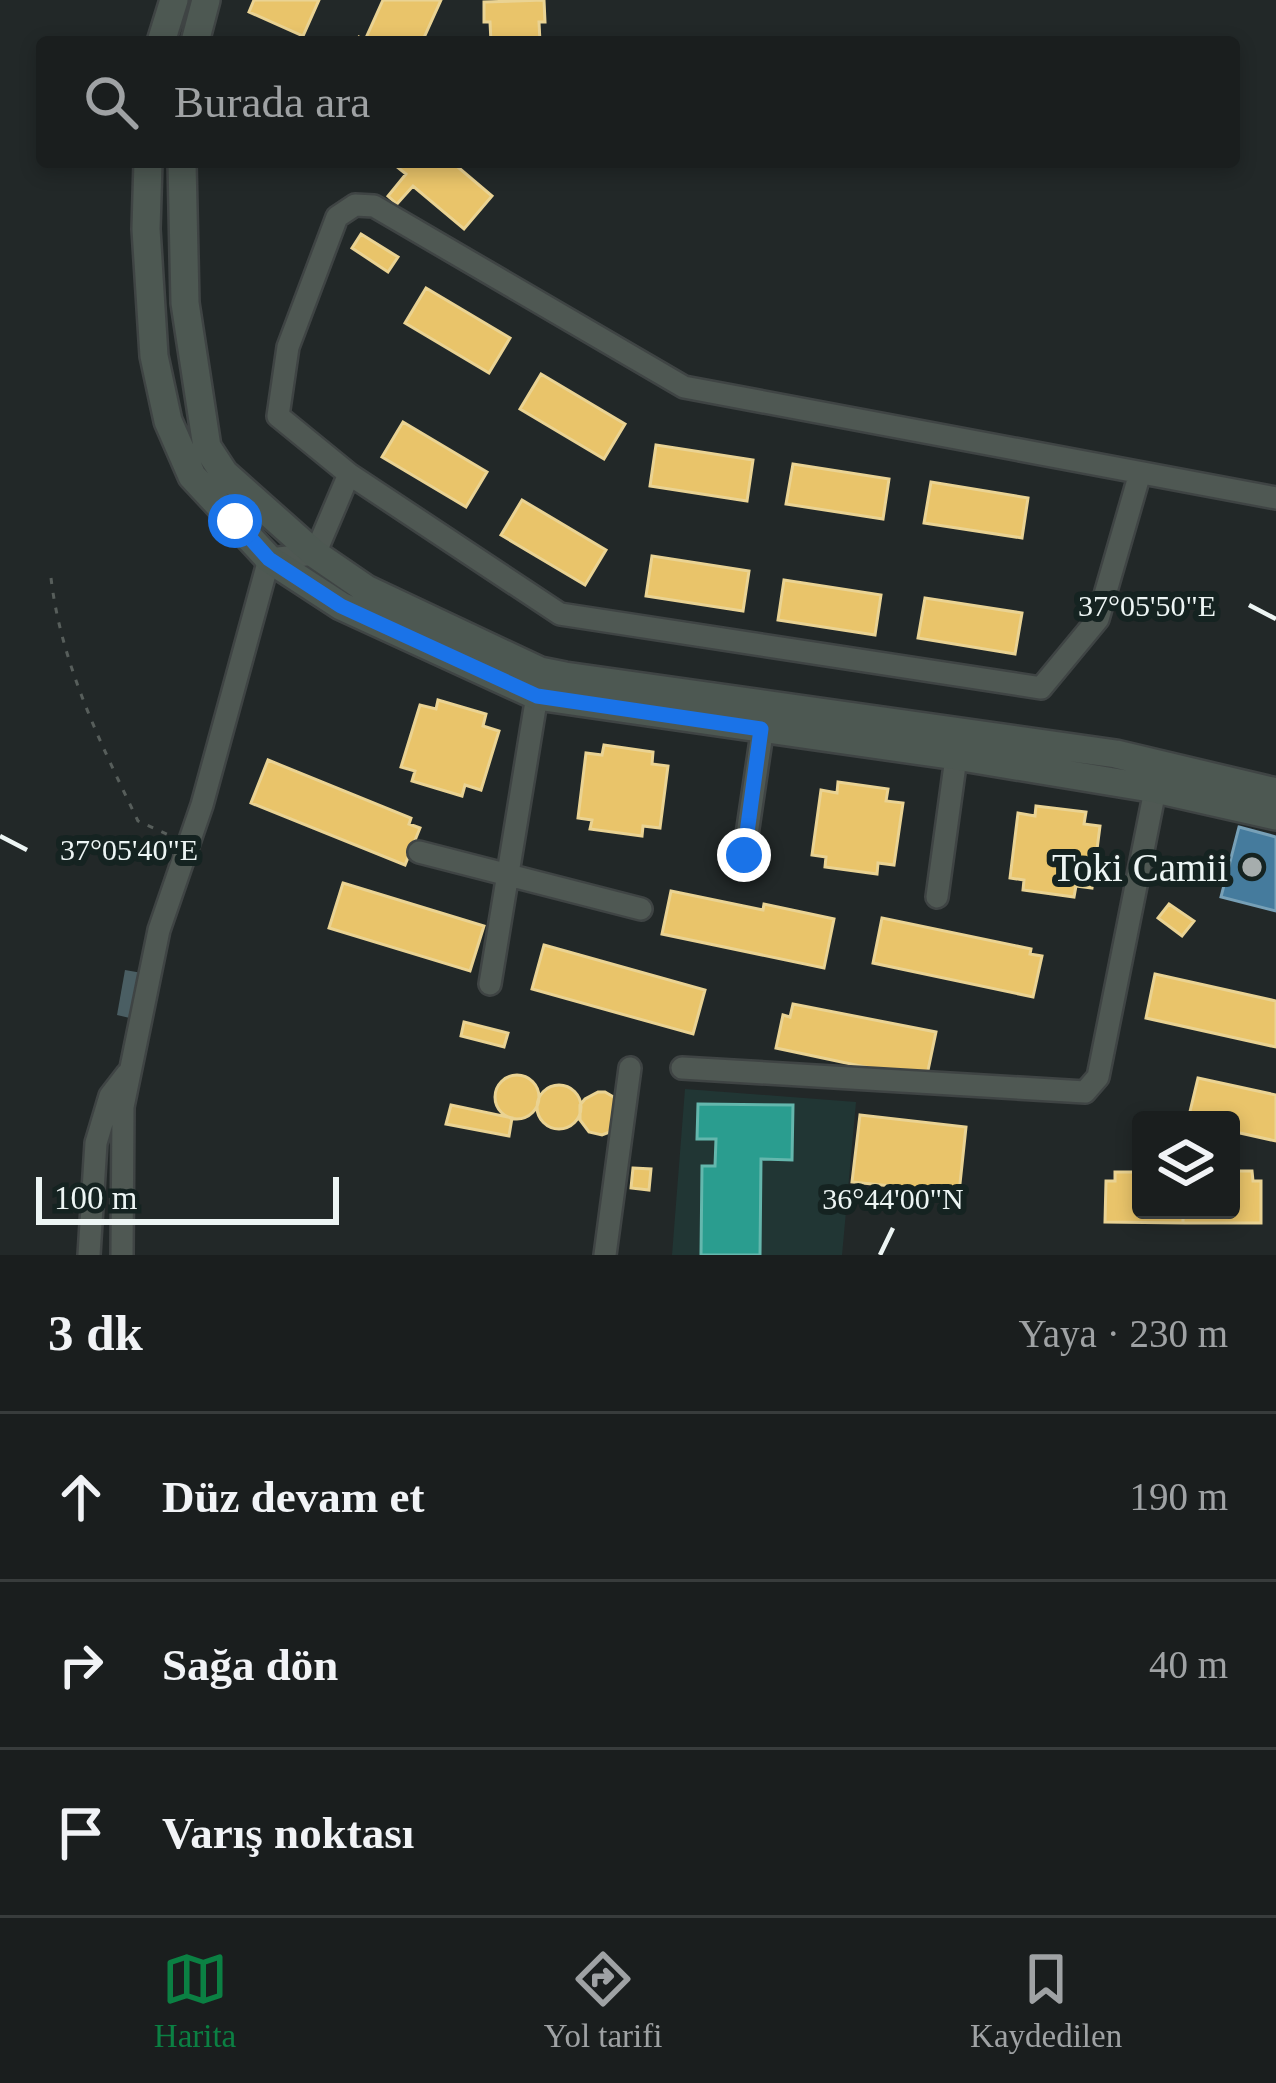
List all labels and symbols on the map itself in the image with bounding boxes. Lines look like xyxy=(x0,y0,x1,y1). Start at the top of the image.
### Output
route start xyxy=(208,494,262,548)
text: 37°05'50"E xyxy=(1078,589,1216,622)
route end xyxy=(717,828,771,882)
text: 37°05'40"E xyxy=(60,833,198,866)
place label: Toki Camii xyxy=(1052,846,1228,889)
marker: Toki Camii xyxy=(1239,854,1265,880)
scale bar xyxy=(36,1171,339,1224)
text: 36°44'00"N xyxy=(822,1182,964,1215)

